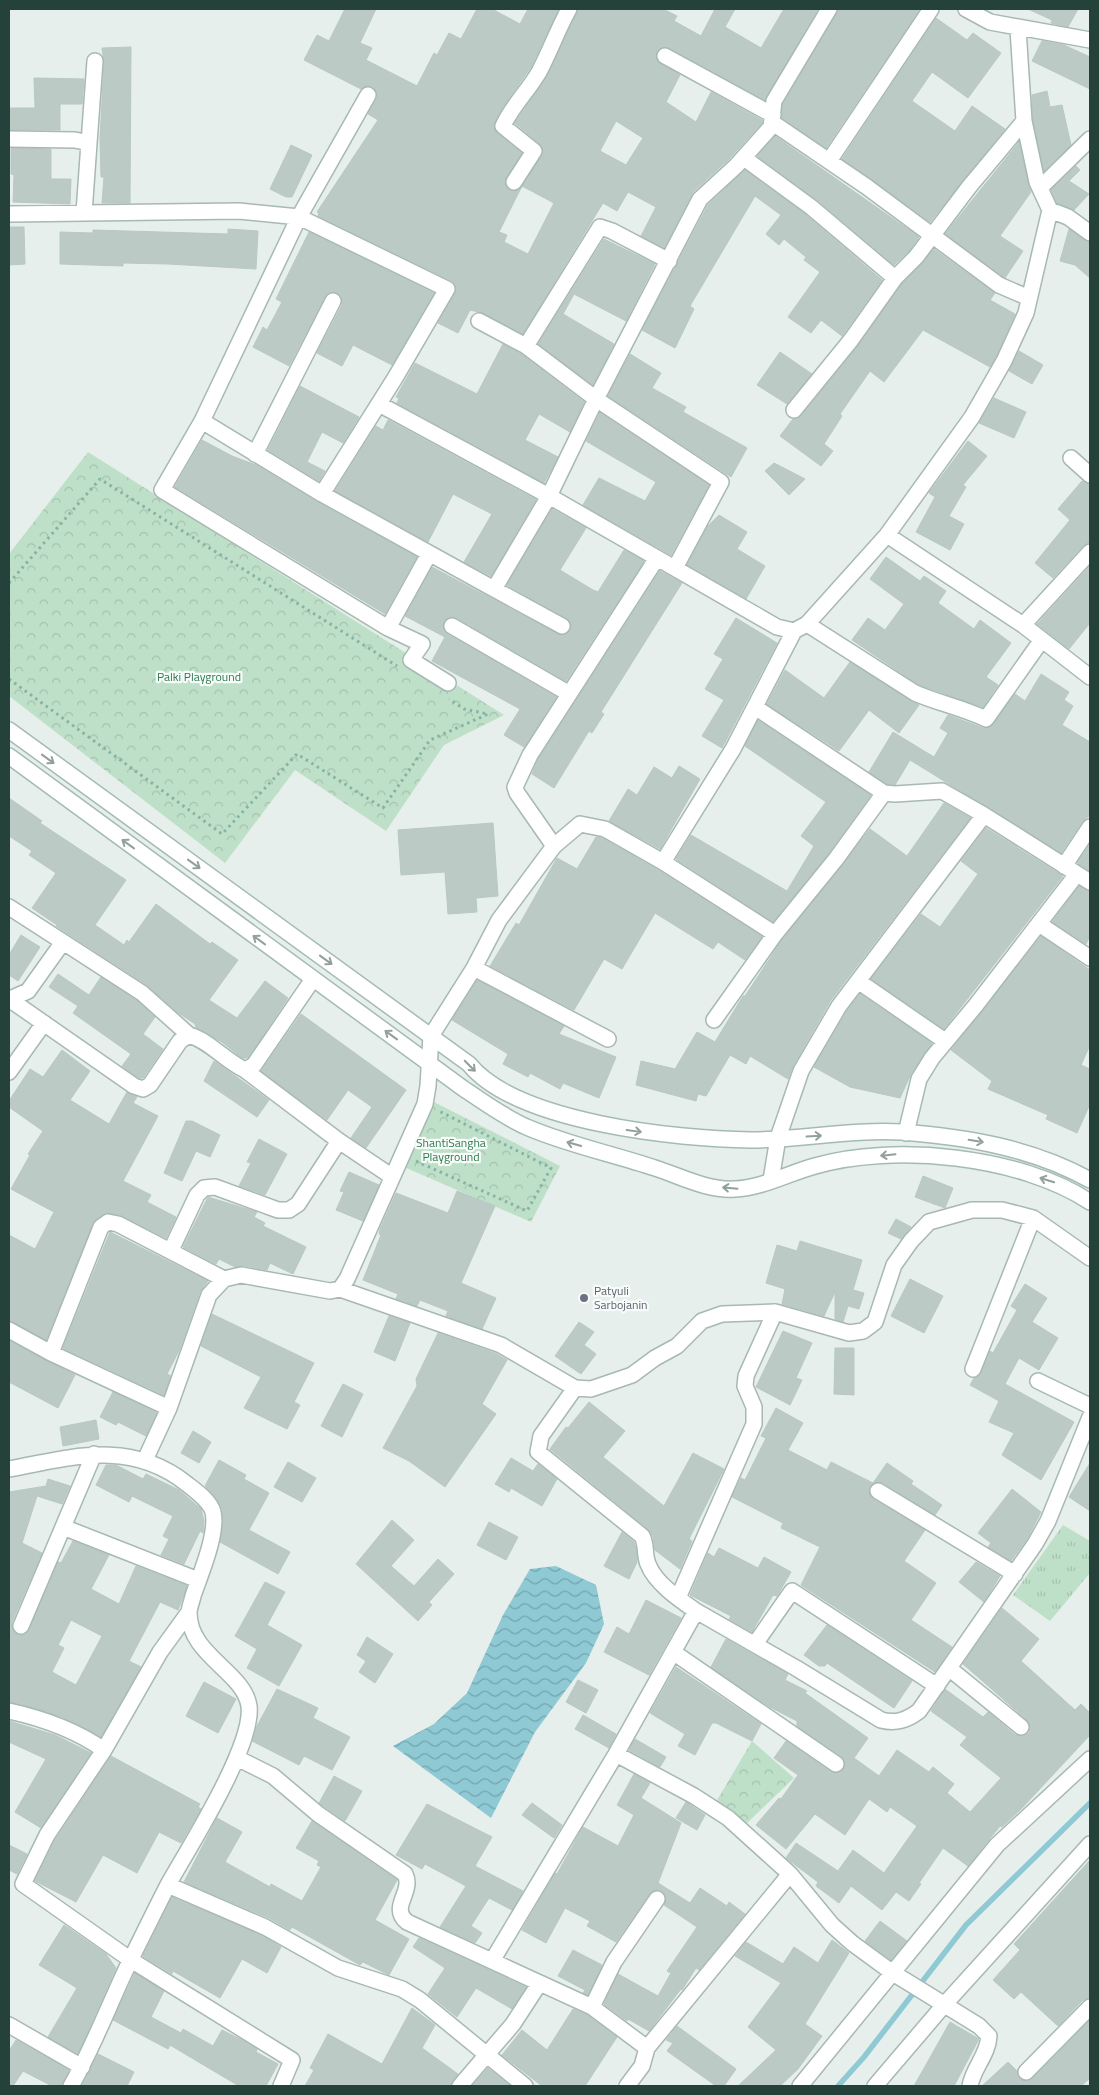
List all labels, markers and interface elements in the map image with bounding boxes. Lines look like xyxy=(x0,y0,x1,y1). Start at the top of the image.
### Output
park label: Palki Playground xyxy=(157,667,241,686)
one-way arrow xyxy=(41,753,54,764)
one-way arrow xyxy=(121,839,135,849)
one-way arrow xyxy=(187,859,200,870)
one-way arrow xyxy=(253,934,266,945)
one-way arrow xyxy=(318,955,332,965)
one-way arrow xyxy=(384,1030,398,1040)
one-way arrow xyxy=(463,1059,475,1071)
one-way arrow xyxy=(626,1126,642,1136)
one-way arrow xyxy=(805,1132,821,1141)
park label: ShantiSangha Playground xyxy=(416,1133,486,1166)
one-way arrow xyxy=(967,1136,983,1146)
one-way arrow xyxy=(566,1138,582,1148)
one-way arrow xyxy=(880,1150,896,1160)
one-way arrow xyxy=(1039,1175,1055,1185)
one-way arrow xyxy=(722,1183,738,1193)
place label: Patyuli Sarbojanin xyxy=(594,1281,647,1314)
marker: Patyuli Sarbojanin xyxy=(578,1292,590,1304)

